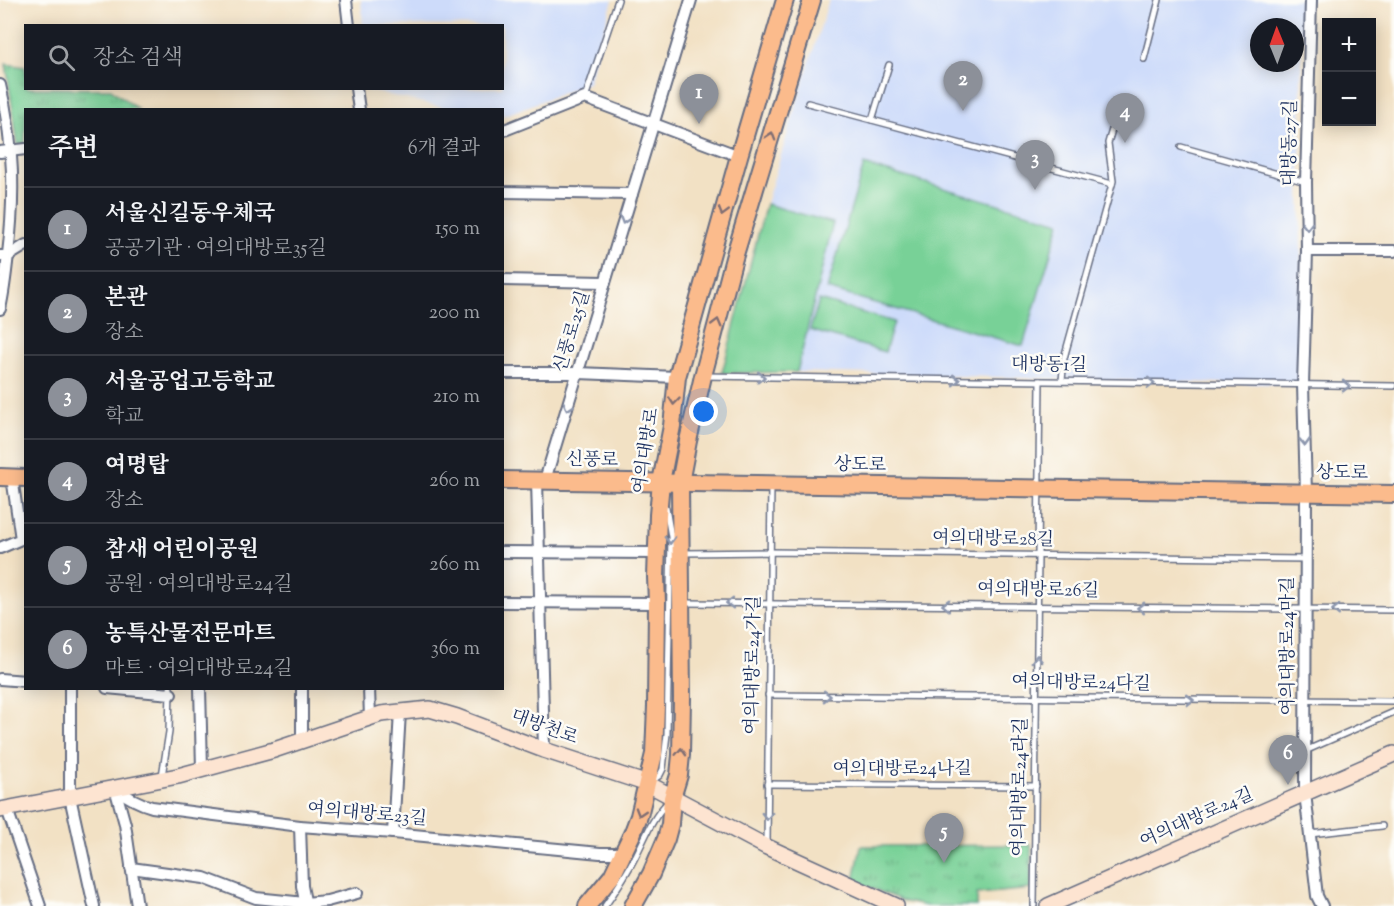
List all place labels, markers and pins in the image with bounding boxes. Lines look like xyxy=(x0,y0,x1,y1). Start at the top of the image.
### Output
pin: 2 xyxy=(944,62,982,111)
pin: 1 xyxy=(680,74,718,124)
pin: 4 xyxy=(1106,94,1144,143)
pin: 3 xyxy=(1016,140,1054,190)
pin: 6 xyxy=(1268,736,1308,785)
pin: 5 xyxy=(924,814,964,863)

